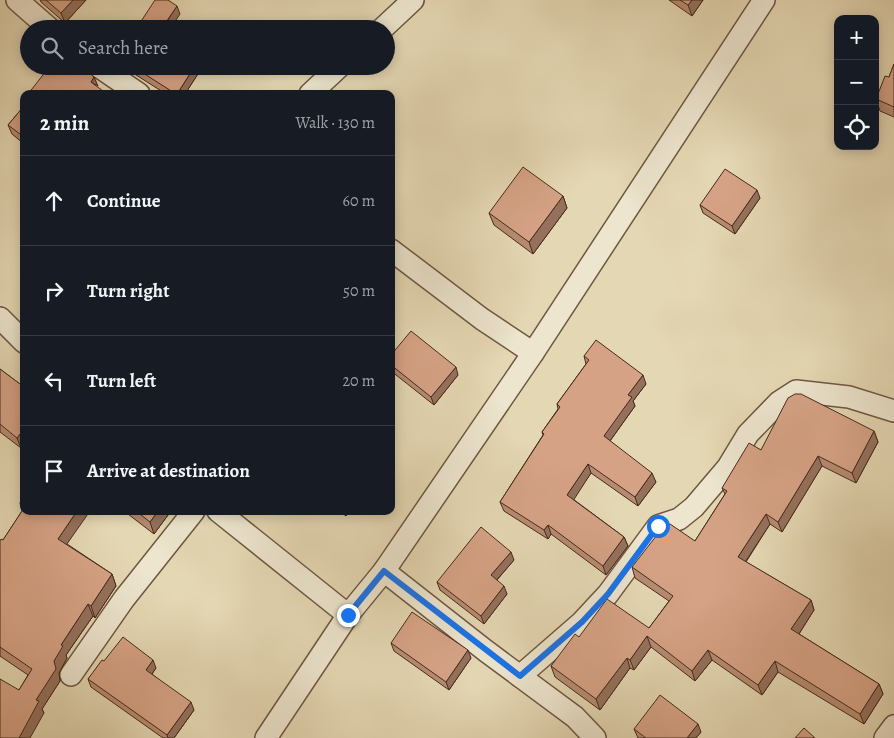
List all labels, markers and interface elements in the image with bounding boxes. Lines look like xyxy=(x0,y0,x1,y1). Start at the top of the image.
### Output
map controls xyxy=(834,15,879,150)
button: + xyxy=(834,15,879,60)
search box xyxy=(20,20,395,75)
icon: search xyxy=(38,34,66,62)
text: Search here xyxy=(78,35,168,61)
button: − xyxy=(834,60,879,105)
button: locate xyxy=(834,105,879,150)
text: 2 min xyxy=(40,109,89,137)
text: Walk · 130 m xyxy=(295,112,375,134)
icon: ahead xyxy=(40,187,68,215)
text: Continue xyxy=(87,188,161,214)
text: 60 m xyxy=(343,190,375,212)
icon: right xyxy=(40,277,68,305)
text: Turn right xyxy=(87,278,169,304)
text: 50 m xyxy=(343,280,375,302)
icon: left xyxy=(40,367,68,395)
text: Turn left xyxy=(87,368,156,394)
text: 20 m xyxy=(342,370,375,392)
icon: arrive xyxy=(40,457,68,485)
text: Arrive at destination xyxy=(87,458,250,484)
route start xyxy=(647,515,670,538)
route end xyxy=(337,604,360,627)

